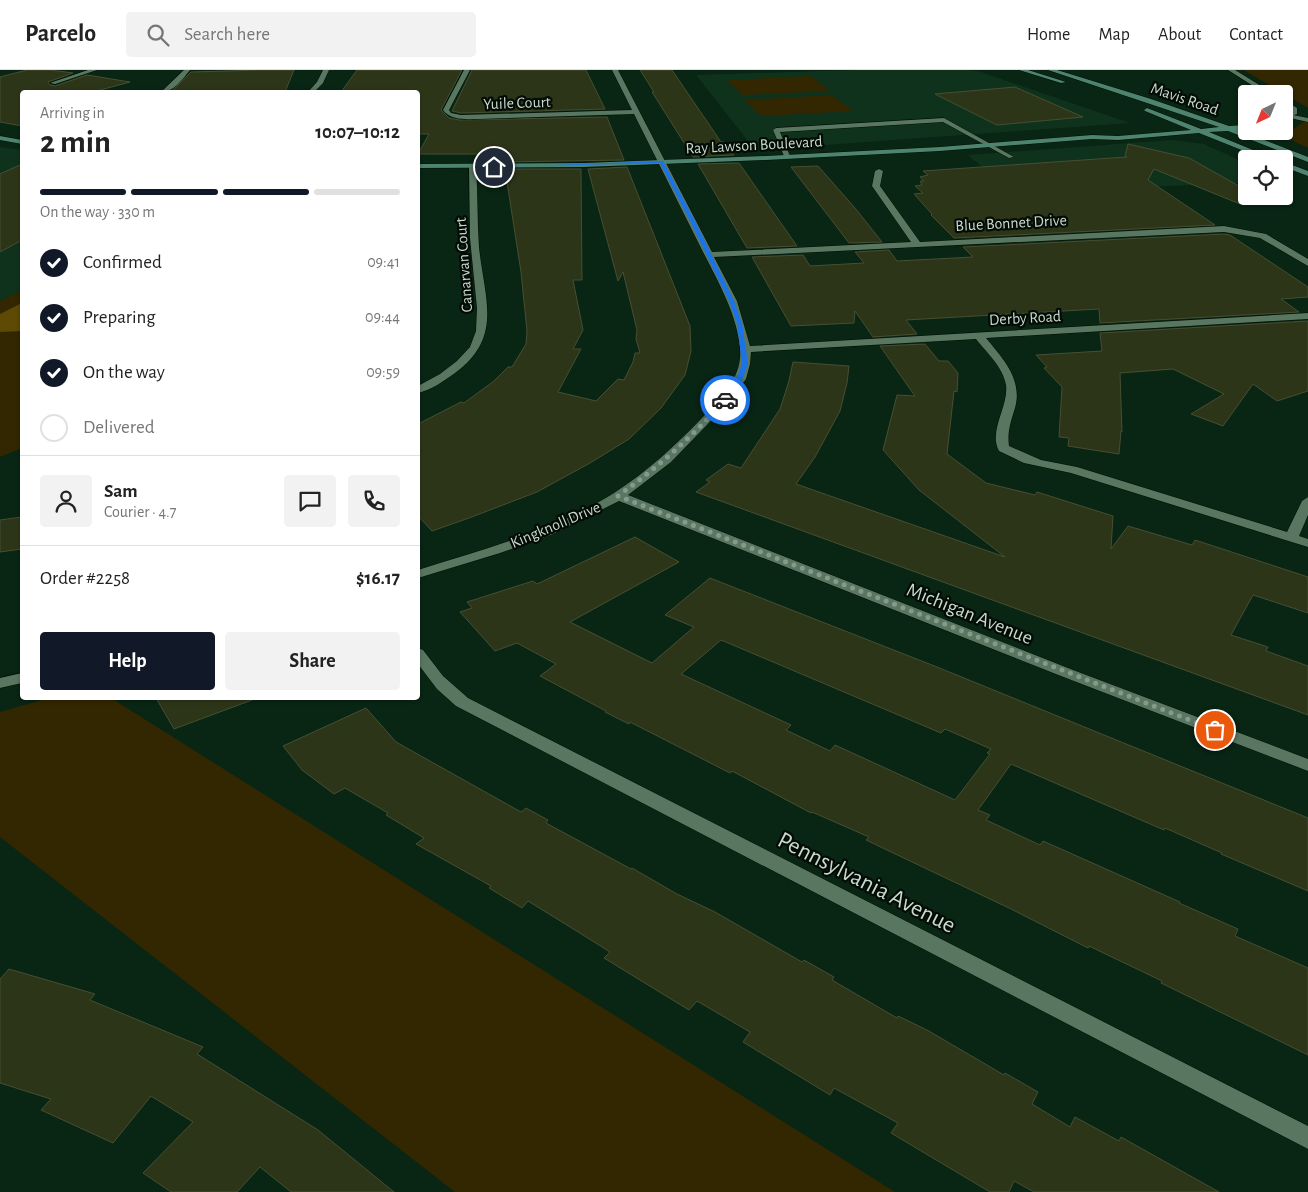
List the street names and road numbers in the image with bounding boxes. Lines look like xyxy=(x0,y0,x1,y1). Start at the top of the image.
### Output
street label: Mavis Road xyxy=(1149,80,1221,118)
street label: Yuile Court xyxy=(483,94,551,112)
street label: Ray Lawson Boulevard xyxy=(685,133,823,158)
street label: Blue Bonnet Drive xyxy=(955,212,1067,234)
street label: Canarvan Court xyxy=(453,217,475,313)
street label: Derby Road xyxy=(989,308,1062,329)
street label: Kingknoll Drive xyxy=(508,499,603,551)
street label: Michigan Avenue xyxy=(904,580,1035,648)
street label: Pennsylvania Avenue xyxy=(774,828,959,938)

